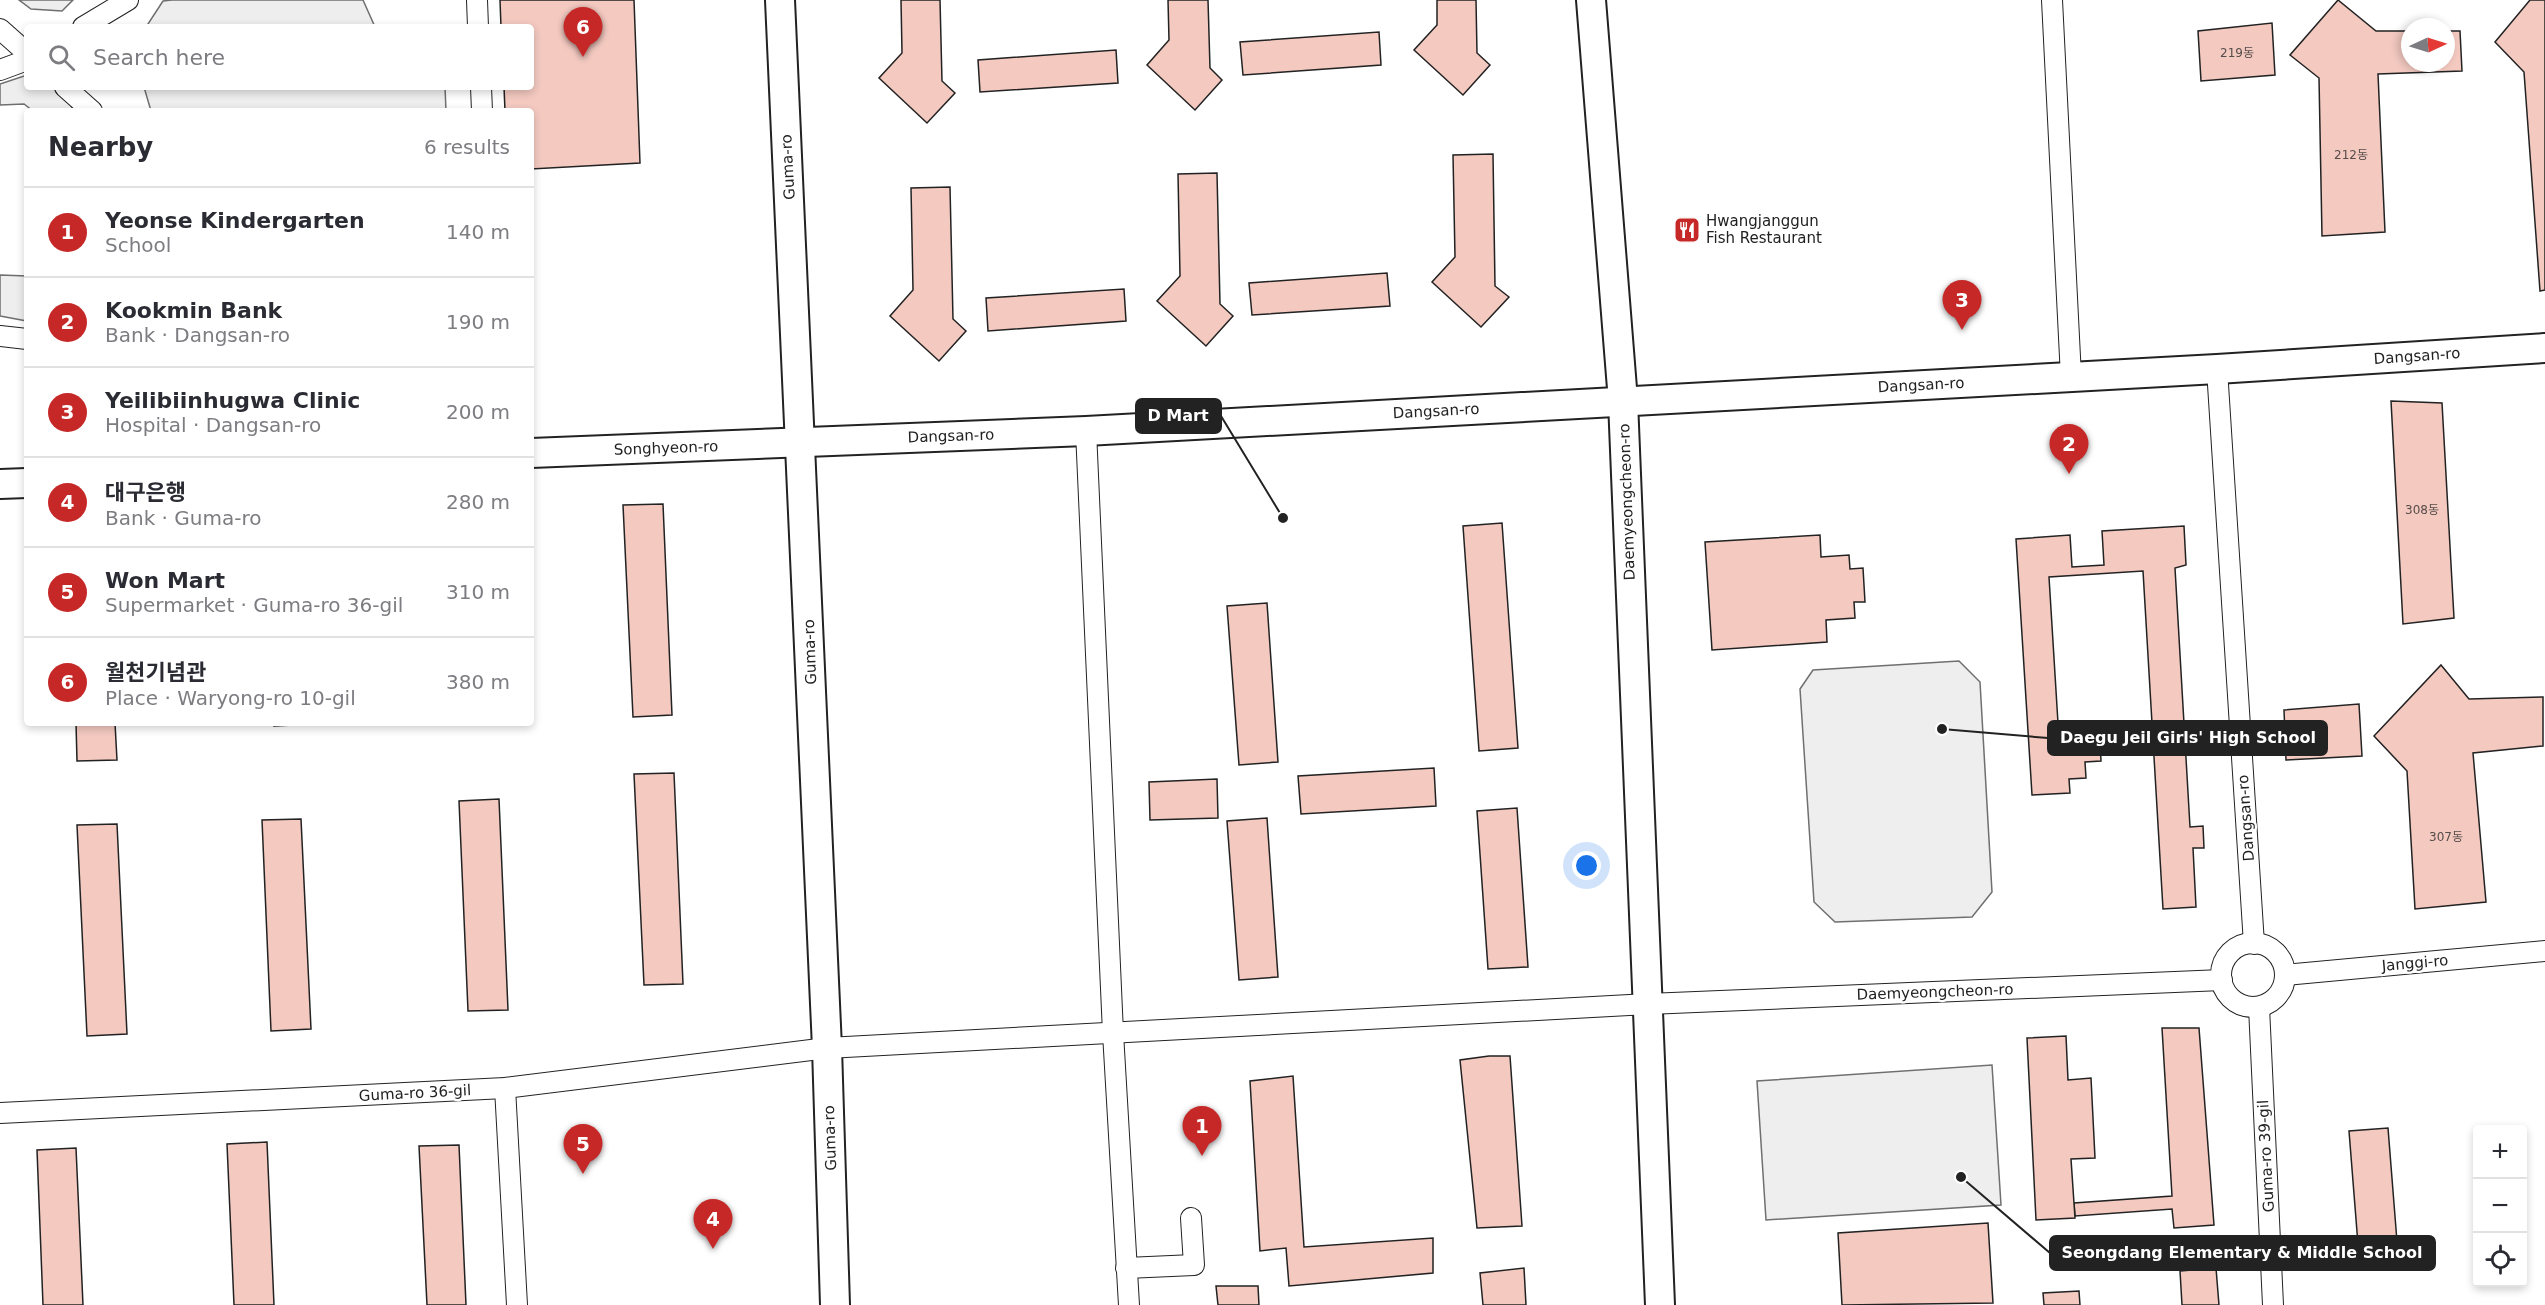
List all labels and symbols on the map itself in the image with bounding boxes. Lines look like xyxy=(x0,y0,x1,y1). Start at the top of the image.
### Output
pin: 6 xyxy=(564,8,602,57)
north arrow xyxy=(2401,18,2455,72)
house number: 219동 xyxy=(2220,46,2254,60)
street label: Guma-ro xyxy=(777,134,799,200)
house number: 212동 xyxy=(2334,148,2368,162)
place label: Hwangjanggun Fish Restaurant xyxy=(1706,212,1822,247)
restaurant icon: Hwangjanggun Fish Restaurant xyxy=(1672,215,1702,245)
pin: 3 xyxy=(1942,280,1982,330)
street label: Dangsan-ro xyxy=(2373,344,2461,368)
street label: Dangsan-ro xyxy=(1877,374,1965,396)
callout: D Mart xyxy=(1136,399,1221,433)
street label: Dangsan-ro xyxy=(1392,400,1480,422)
text: D Mart xyxy=(1147,406,1209,425)
street label: Daemyeongcheon-ro xyxy=(1615,423,1639,581)
pin: 2 xyxy=(2050,424,2088,474)
street label: Dangsan-ro xyxy=(907,425,995,447)
street label: Songhyeon-ro xyxy=(613,437,719,459)
house number: 308동 xyxy=(2405,503,2439,517)
street label: Guma-ro xyxy=(800,619,820,685)
callout: Daegu Jeil Girls' High School xyxy=(2048,721,2327,755)
text: Daegu Jeil Girls' High School xyxy=(2060,728,2316,747)
street label: Dangsan-ro xyxy=(2234,774,2258,862)
house number: 307동 xyxy=(2429,830,2463,844)
your location xyxy=(1572,851,1601,880)
street label: Janggi-ro xyxy=(2380,951,2449,975)
street label: Daemyeongcheon-ro xyxy=(1856,980,2014,1004)
street label: Guma-ro 36-gil xyxy=(358,1081,472,1105)
street label: Guma-ro 39-gil xyxy=(2254,1099,2278,1213)
street label: Guma-ro xyxy=(820,1105,840,1171)
pin: 1 xyxy=(1182,1106,1222,1156)
pin: 5 xyxy=(564,1124,602,1174)
pin: 4 xyxy=(694,1200,732,1249)
callout: Seongdang Elementary & Middle School xyxy=(2050,1236,2435,1270)
text: Seongdang Elementary & Middle School xyxy=(2062,1243,2423,1262)

